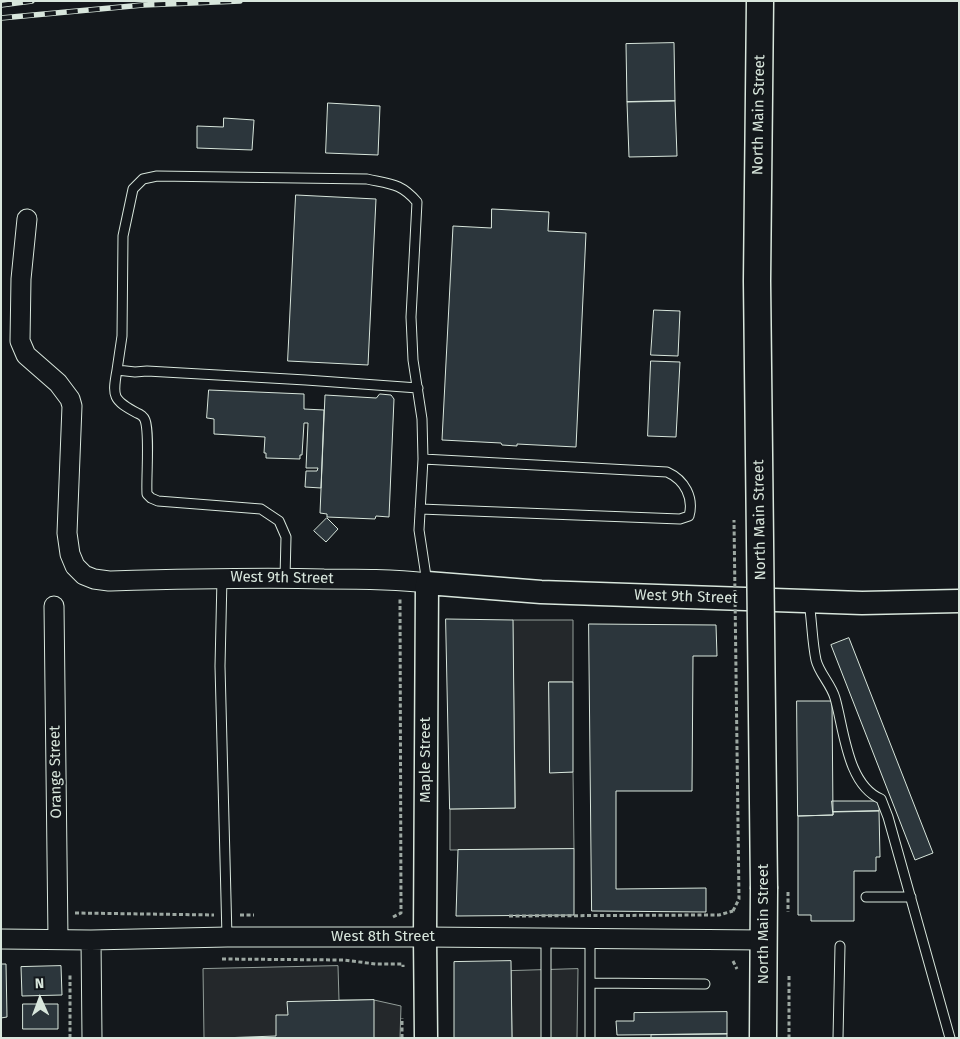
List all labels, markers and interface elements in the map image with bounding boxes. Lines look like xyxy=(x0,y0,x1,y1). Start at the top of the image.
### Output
street label: North Main Street xyxy=(749,55,769,175)
street label: North Main Street xyxy=(750,460,770,580)
street label: West 9th Street xyxy=(230,568,334,588)
street label: West 9th Street xyxy=(634,586,738,608)
street label: Maple Street xyxy=(417,717,435,803)
street label: Orange Street xyxy=(46,725,66,819)
street label: North Main Street xyxy=(755,864,773,984)
street label: West 8th Street xyxy=(331,928,435,946)
north arrow xyxy=(15,974,65,1024)
text: N xyxy=(35,975,44,992)

